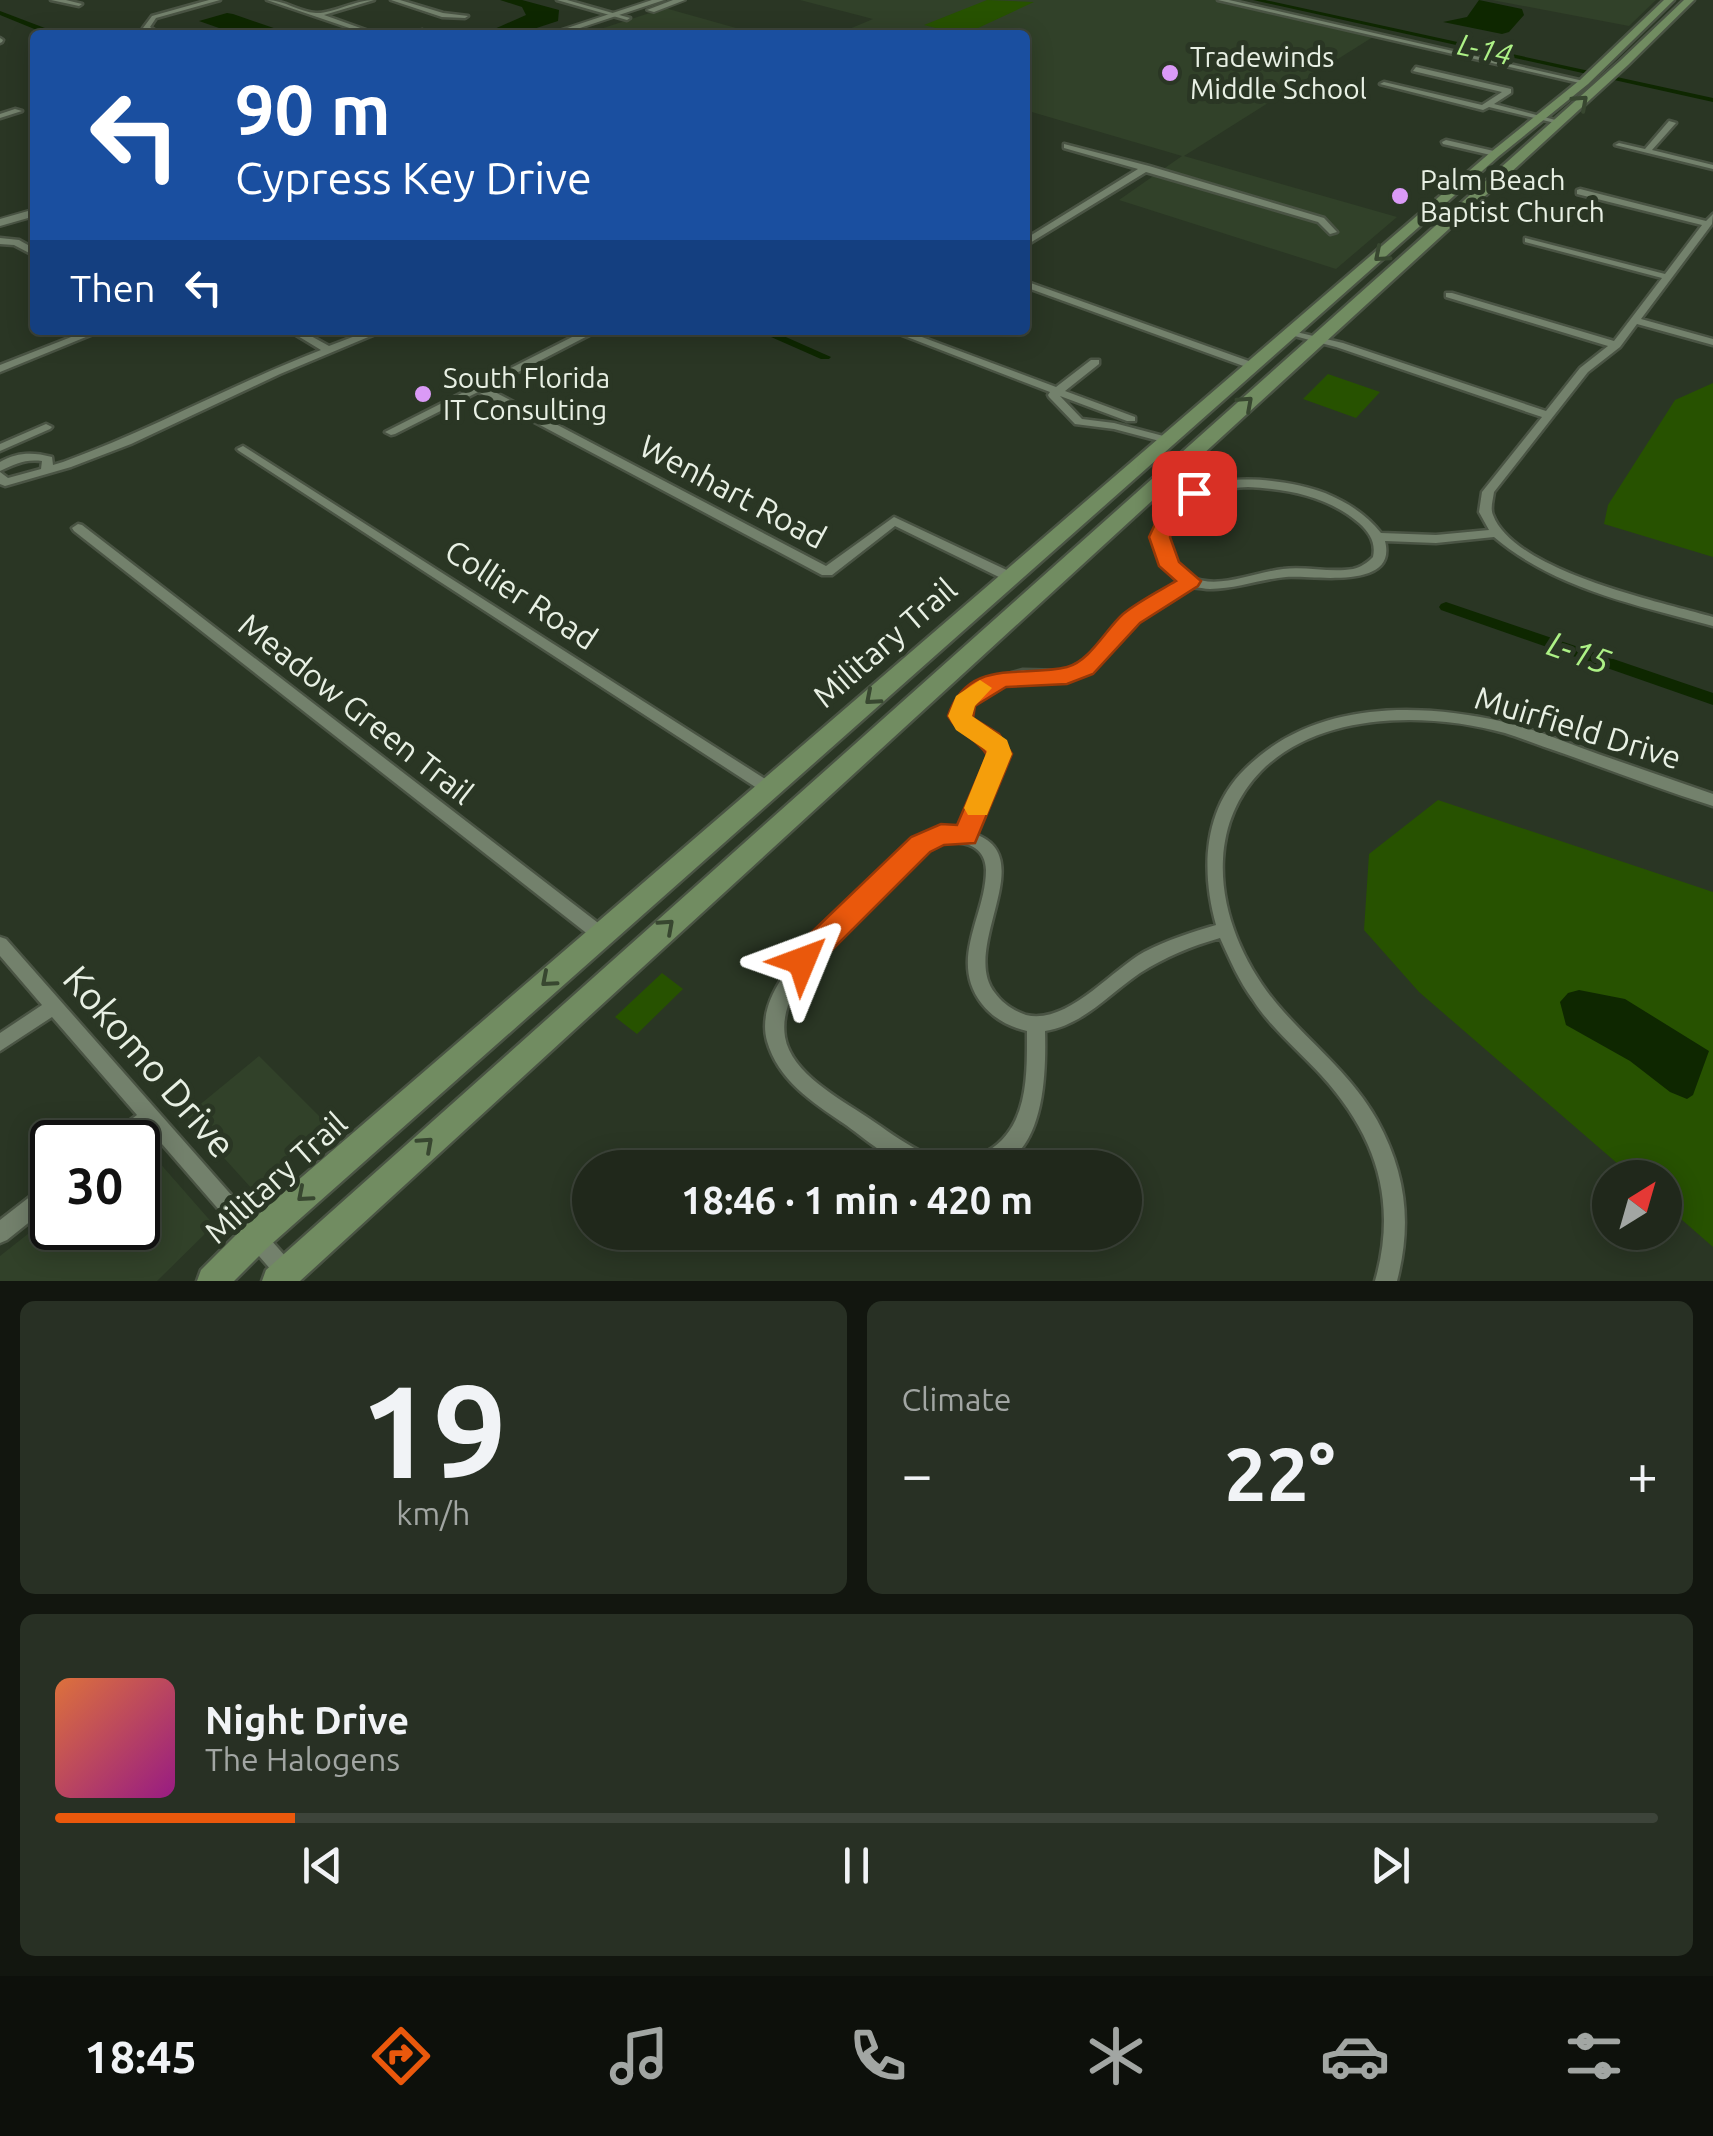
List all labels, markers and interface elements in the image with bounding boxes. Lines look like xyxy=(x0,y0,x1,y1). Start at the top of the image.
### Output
water label: L-14 xyxy=(1455,27,1516,71)
place label: Tradewinds Middle School xyxy=(1190,41,1367,104)
marker: Tradewinds Middle School xyxy=(1159,62,1181,84)
icon: left xyxy=(70,70,200,200)
text: 90 m xyxy=(235,70,391,148)
one-way arrow xyxy=(1569,96,1588,114)
text: Cypress Key Drive xyxy=(235,152,592,203)
place label: Palm Beach Baptist Church xyxy=(1420,164,1605,227)
marker: Palm Beach Baptist Church xyxy=(1389,185,1411,207)
one-way arrow xyxy=(1374,243,1393,261)
icon: left xyxy=(176,260,231,315)
text: Then xyxy=(70,267,156,309)
place label: South Florida IT Consulting xyxy=(443,362,610,425)
marker: South Florida IT Consulting xyxy=(412,383,434,405)
one-way arrow xyxy=(1234,397,1253,415)
street label: Wenhart Road xyxy=(634,427,833,555)
pin xyxy=(1152,451,1237,536)
icon: arrive xyxy=(1167,466,1222,521)
street label: Collier Road xyxy=(439,532,604,657)
street label: Military Trail xyxy=(805,570,963,714)
street label: Meadow Green Trail xyxy=(232,606,481,811)
water label: L-15 xyxy=(1542,623,1616,682)
street label: Muirfield Drive xyxy=(1471,679,1686,775)
one-way arrow xyxy=(865,686,884,704)
position arrow xyxy=(750,909,854,1013)
one-way arrow xyxy=(655,919,674,937)
street label: Kokomo Drive xyxy=(55,957,244,1165)
one-way arrow xyxy=(541,969,560,987)
street label: Military Trail xyxy=(197,1104,353,1250)
speed limit sign: 30 xyxy=(30,1120,160,1250)
one-way arrow xyxy=(414,1138,433,1156)
north arrow xyxy=(1592,1160,1682,1250)
map controls xyxy=(1592,1160,1682,1250)
text: 18:46 · 1 min · 420 m xyxy=(681,1179,1033,1221)
one-way arrow xyxy=(297,1184,316,1202)
text: 19 xyxy=(360,1357,507,1503)
text: Climate xyxy=(902,1381,1012,1417)
text: 22° xyxy=(1224,1431,1335,1515)
text: − xyxy=(902,1443,933,1504)
text: + xyxy=(1627,1443,1658,1504)
text: km/h xyxy=(396,1495,470,1531)
text: Night Drive xyxy=(205,1699,409,1741)
text: The Halogens xyxy=(205,1741,400,1777)
icon: previous xyxy=(295,1838,350,1893)
icon: pause xyxy=(829,1838,884,1893)
icon: next xyxy=(1363,1838,1418,1893)
icon: directions xyxy=(366,2021,436,2091)
icon: music xyxy=(604,2021,674,2091)
icon: phone xyxy=(843,2021,913,2091)
icon: climate xyxy=(1081,2021,1151,2091)
icon: car xyxy=(1320,2021,1390,2091)
icon: filters xyxy=(1559,2021,1629,2091)
text: 18:45 xyxy=(84,2031,197,2082)

